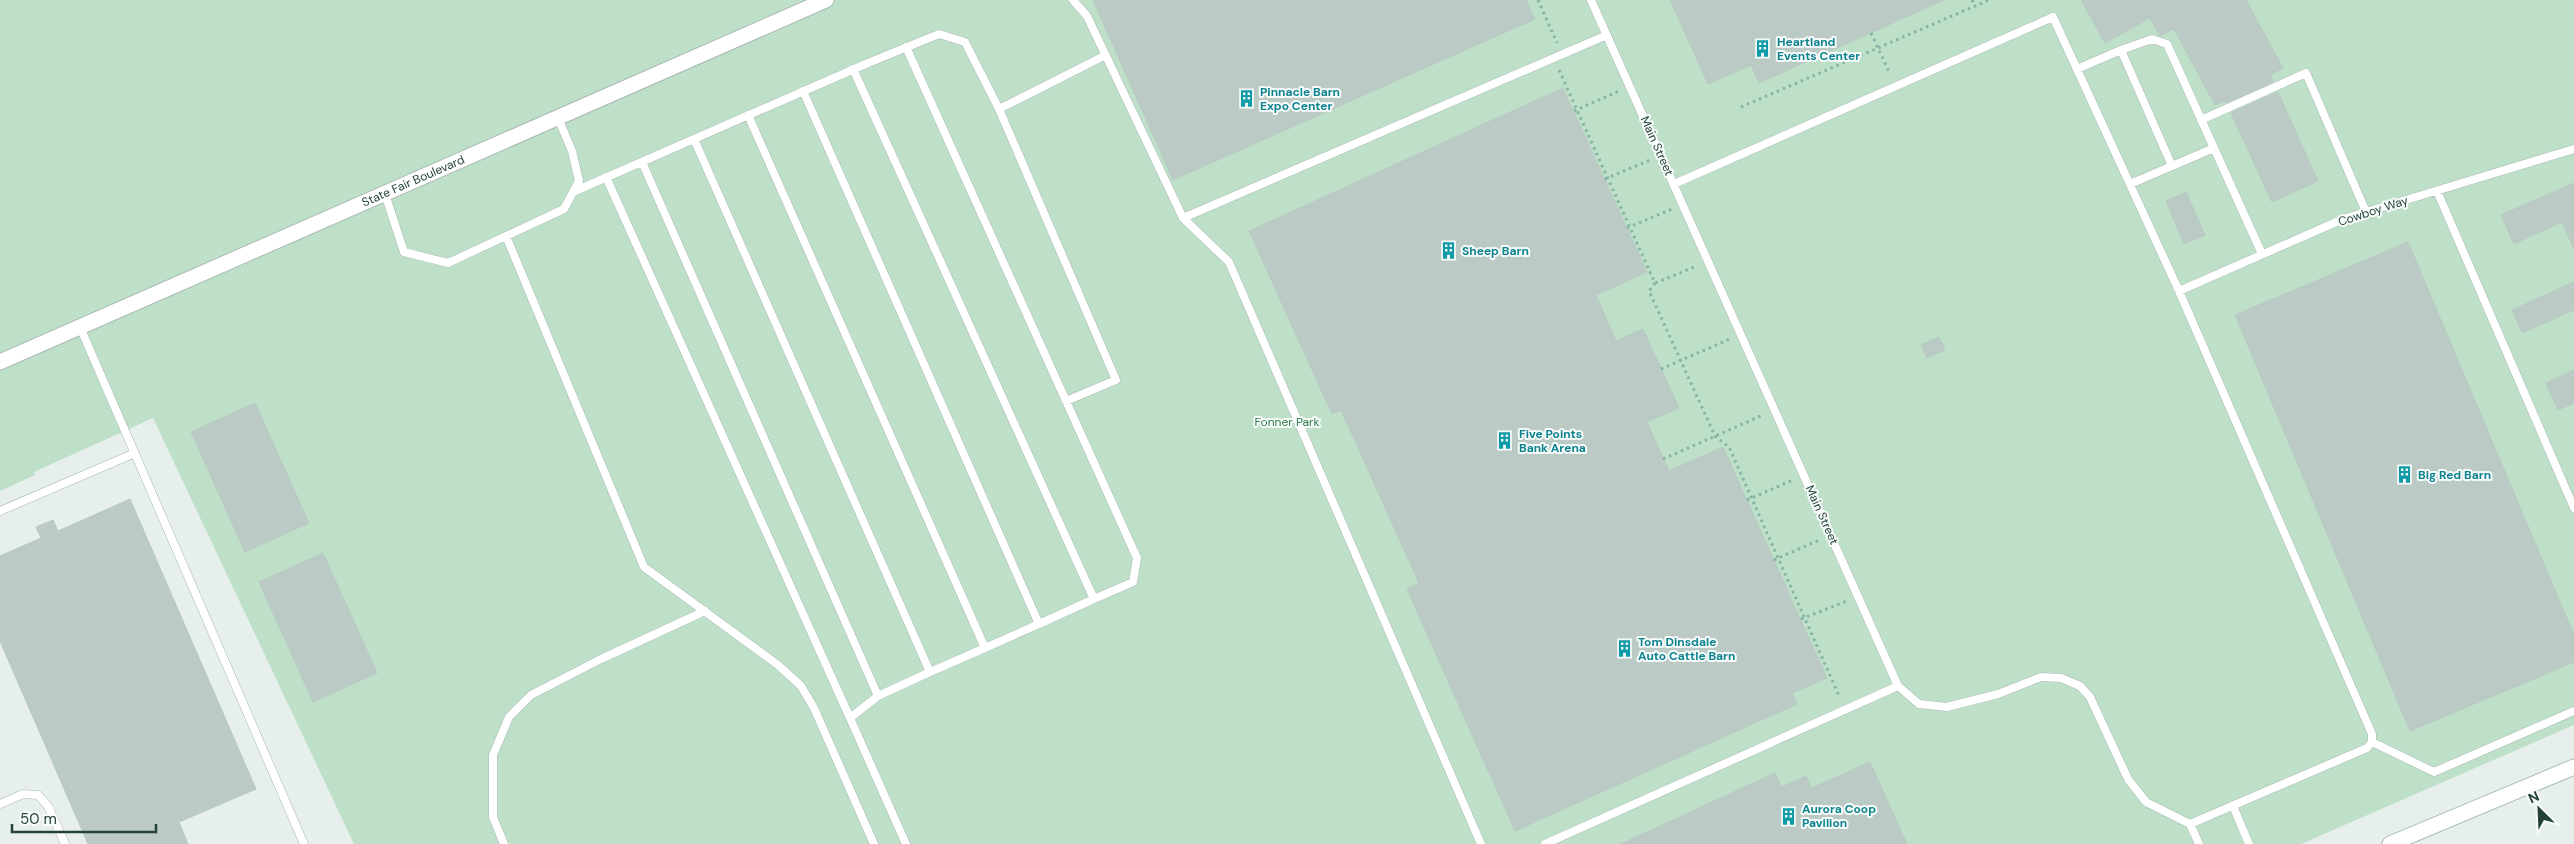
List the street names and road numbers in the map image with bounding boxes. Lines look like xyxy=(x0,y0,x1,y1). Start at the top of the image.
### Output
street label: Main Street xyxy=(1637,114,1677,179)
street label: State Fair Boulevard xyxy=(359,151,467,210)
street label: Cowboy Way xyxy=(2336,192,2410,230)
street label: Main Street xyxy=(1802,483,1842,548)

